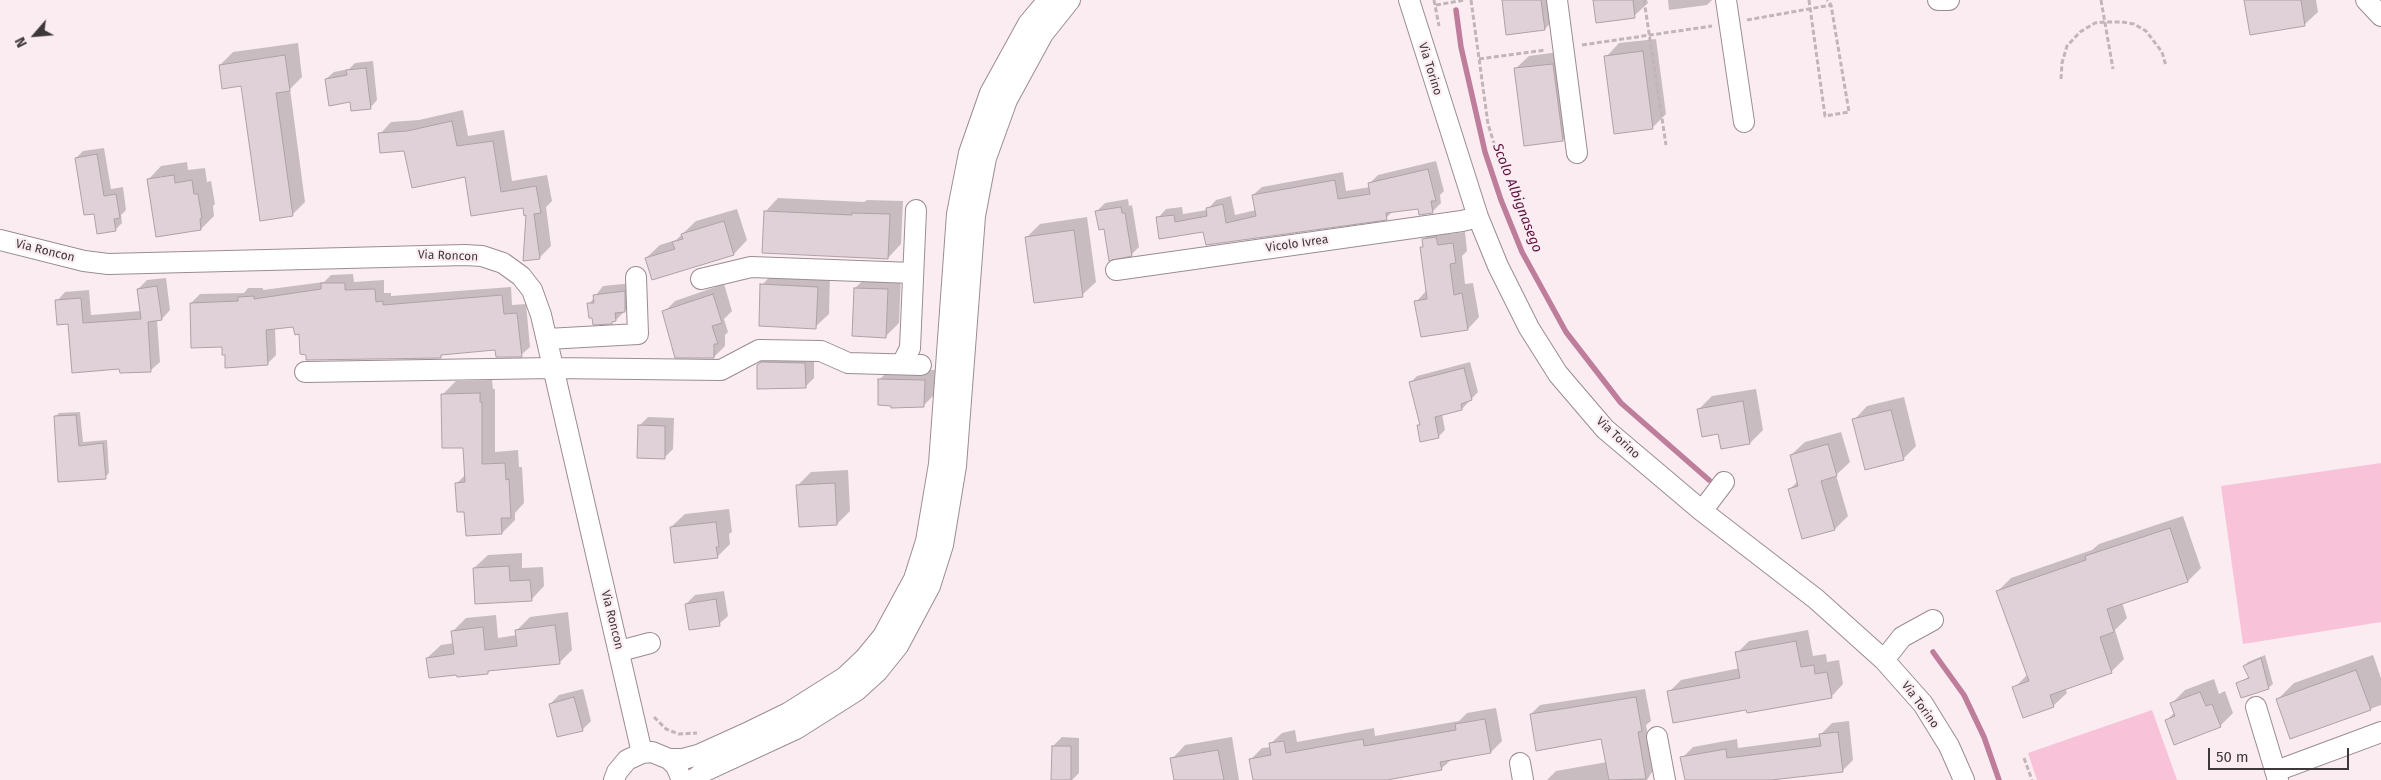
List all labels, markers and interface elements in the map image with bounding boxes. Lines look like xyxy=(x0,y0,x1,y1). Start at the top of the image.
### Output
north arrow xyxy=(10,10,60,60)
text: N xyxy=(12,34,31,50)
street label: Via Torino xyxy=(1415,41,1445,97)
water label: Scolo Albignasego xyxy=(1488,141,1546,255)
street label: Vicolo Ivrea xyxy=(1265,232,1329,256)
street label: Via Roncon xyxy=(14,237,76,265)
street label: Via Roncon xyxy=(418,248,478,264)
street label: Via Torino xyxy=(1593,414,1643,462)
street label: Via Roncon xyxy=(598,589,626,651)
street label: Via Torino xyxy=(1898,679,1942,731)
scale bar xyxy=(2211,738,2352,770)
text: 50 m xyxy=(2216,748,2249,766)

